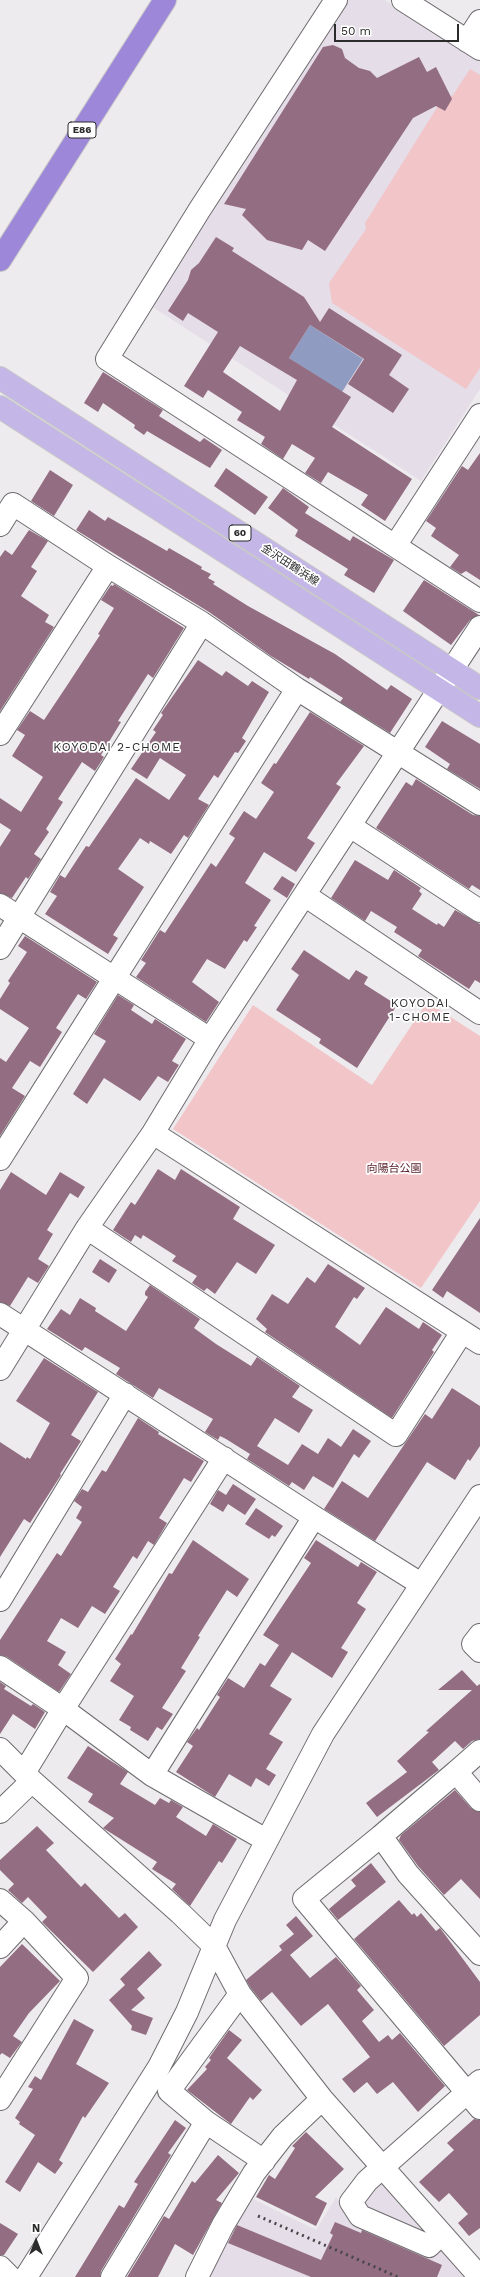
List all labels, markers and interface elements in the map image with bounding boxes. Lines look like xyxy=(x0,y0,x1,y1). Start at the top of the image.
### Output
scale bar xyxy=(336,16,461,42)
text: 50 m xyxy=(341,24,371,38)
road number: E86 xyxy=(68,122,96,138)
road number: 60 xyxy=(229,525,251,541)
street label: 金沢田鶴浜線 xyxy=(259,541,321,589)
district label: KOYODAI 2-CHOME xyxy=(53,740,181,754)
district label: KOYODAI 1-CHOME xyxy=(389,996,451,1024)
park label: 向陽台公園 xyxy=(367,1162,421,1176)
north arrow xyxy=(16,2221,56,2261)
text: N xyxy=(32,2222,40,2235)

